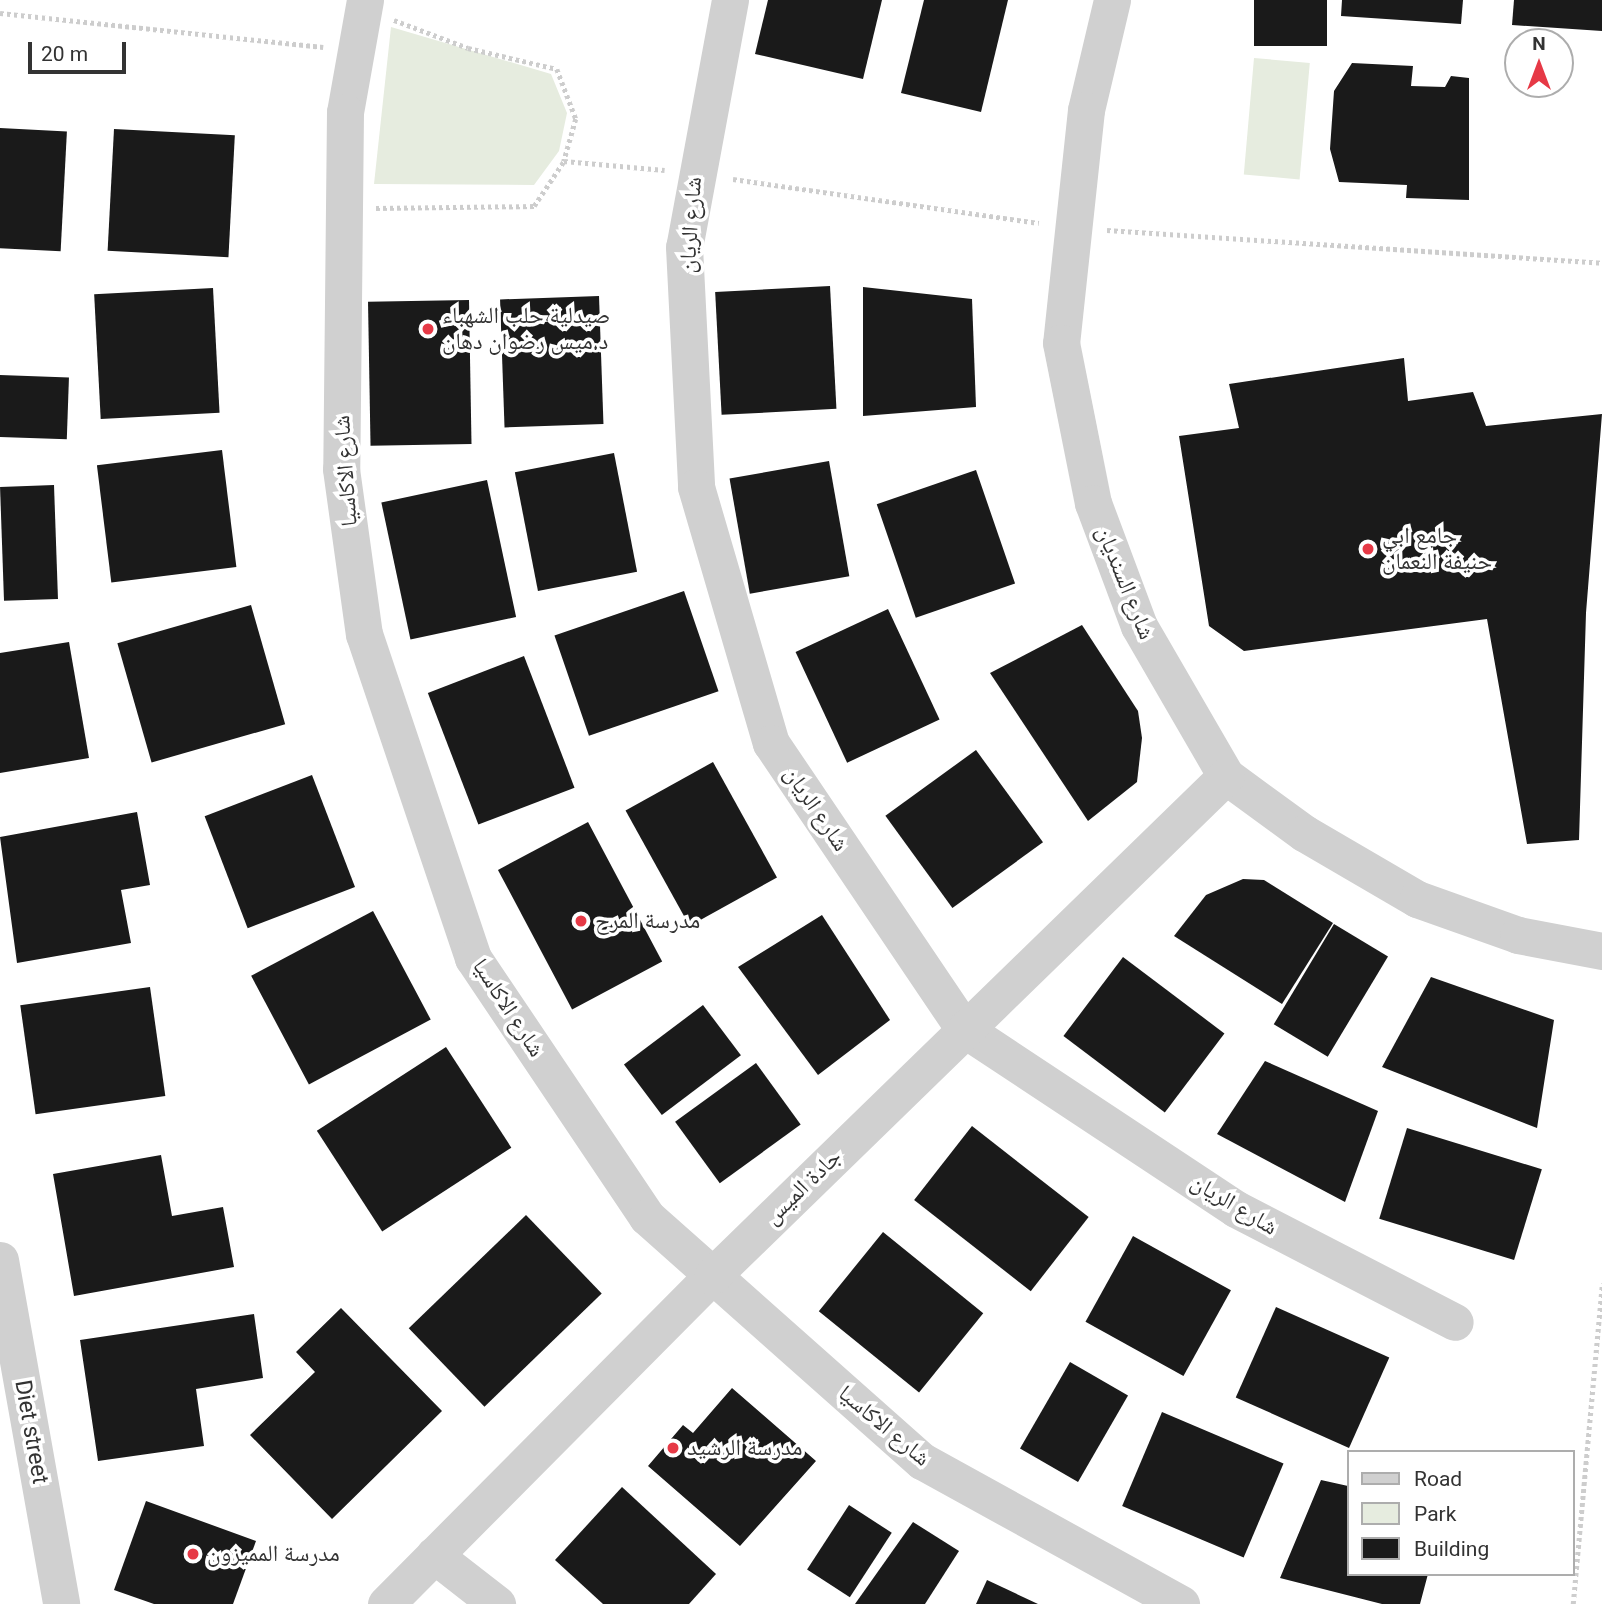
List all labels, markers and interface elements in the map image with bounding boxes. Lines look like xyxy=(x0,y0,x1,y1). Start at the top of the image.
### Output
scale bar xyxy=(32,28,130,72)
north arrow xyxy=(1504,28,1574,98)
text: N xyxy=(1532,32,1546,55)
text: 20 m xyxy=(41,42,88,66)
street label: شارع الريان xyxy=(674,176,708,274)
place label: صيدلية حلب الشهباء د.ميس رضوان دهان xyxy=(442,302,610,356)
marker: صيدلية حلب الشهباء د.ميس رضوان دهان xyxy=(420,321,436,337)
street label: شارع الاكاسيا xyxy=(328,414,364,528)
street label: شارع السنديان xyxy=(1090,522,1160,644)
place label: جامع ابي حنيفة النعمان xyxy=(1382,522,1492,576)
marker: جامع ابي حنيفة النعمان xyxy=(1360,541,1376,557)
street label: شارع الريان xyxy=(778,761,854,857)
place label: مدرسة المرح xyxy=(595,907,700,935)
marker: مدرسة المرح xyxy=(573,913,589,929)
street label: شارع الاكاسيا xyxy=(466,954,550,1062)
street label: جادة الميس xyxy=(759,1144,847,1230)
street label: شارع الريان xyxy=(1186,1168,1282,1242)
street label: Diet street xyxy=(8,1378,54,1486)
street label: شارع الاكاسيا xyxy=(832,1380,936,1472)
place label: مدرسة الرشيد xyxy=(687,1434,802,1462)
marker: مدرسة الرشيد xyxy=(665,1440,681,1456)
legend xyxy=(1346,1450,1574,1576)
text: Road xyxy=(1414,1467,1462,1491)
text: Park xyxy=(1414,1502,1456,1526)
text: Building xyxy=(1414,1537,1489,1561)
place label: مدرسة المميزون xyxy=(207,1540,340,1568)
marker: مدرسة المميزون xyxy=(185,1546,201,1562)

